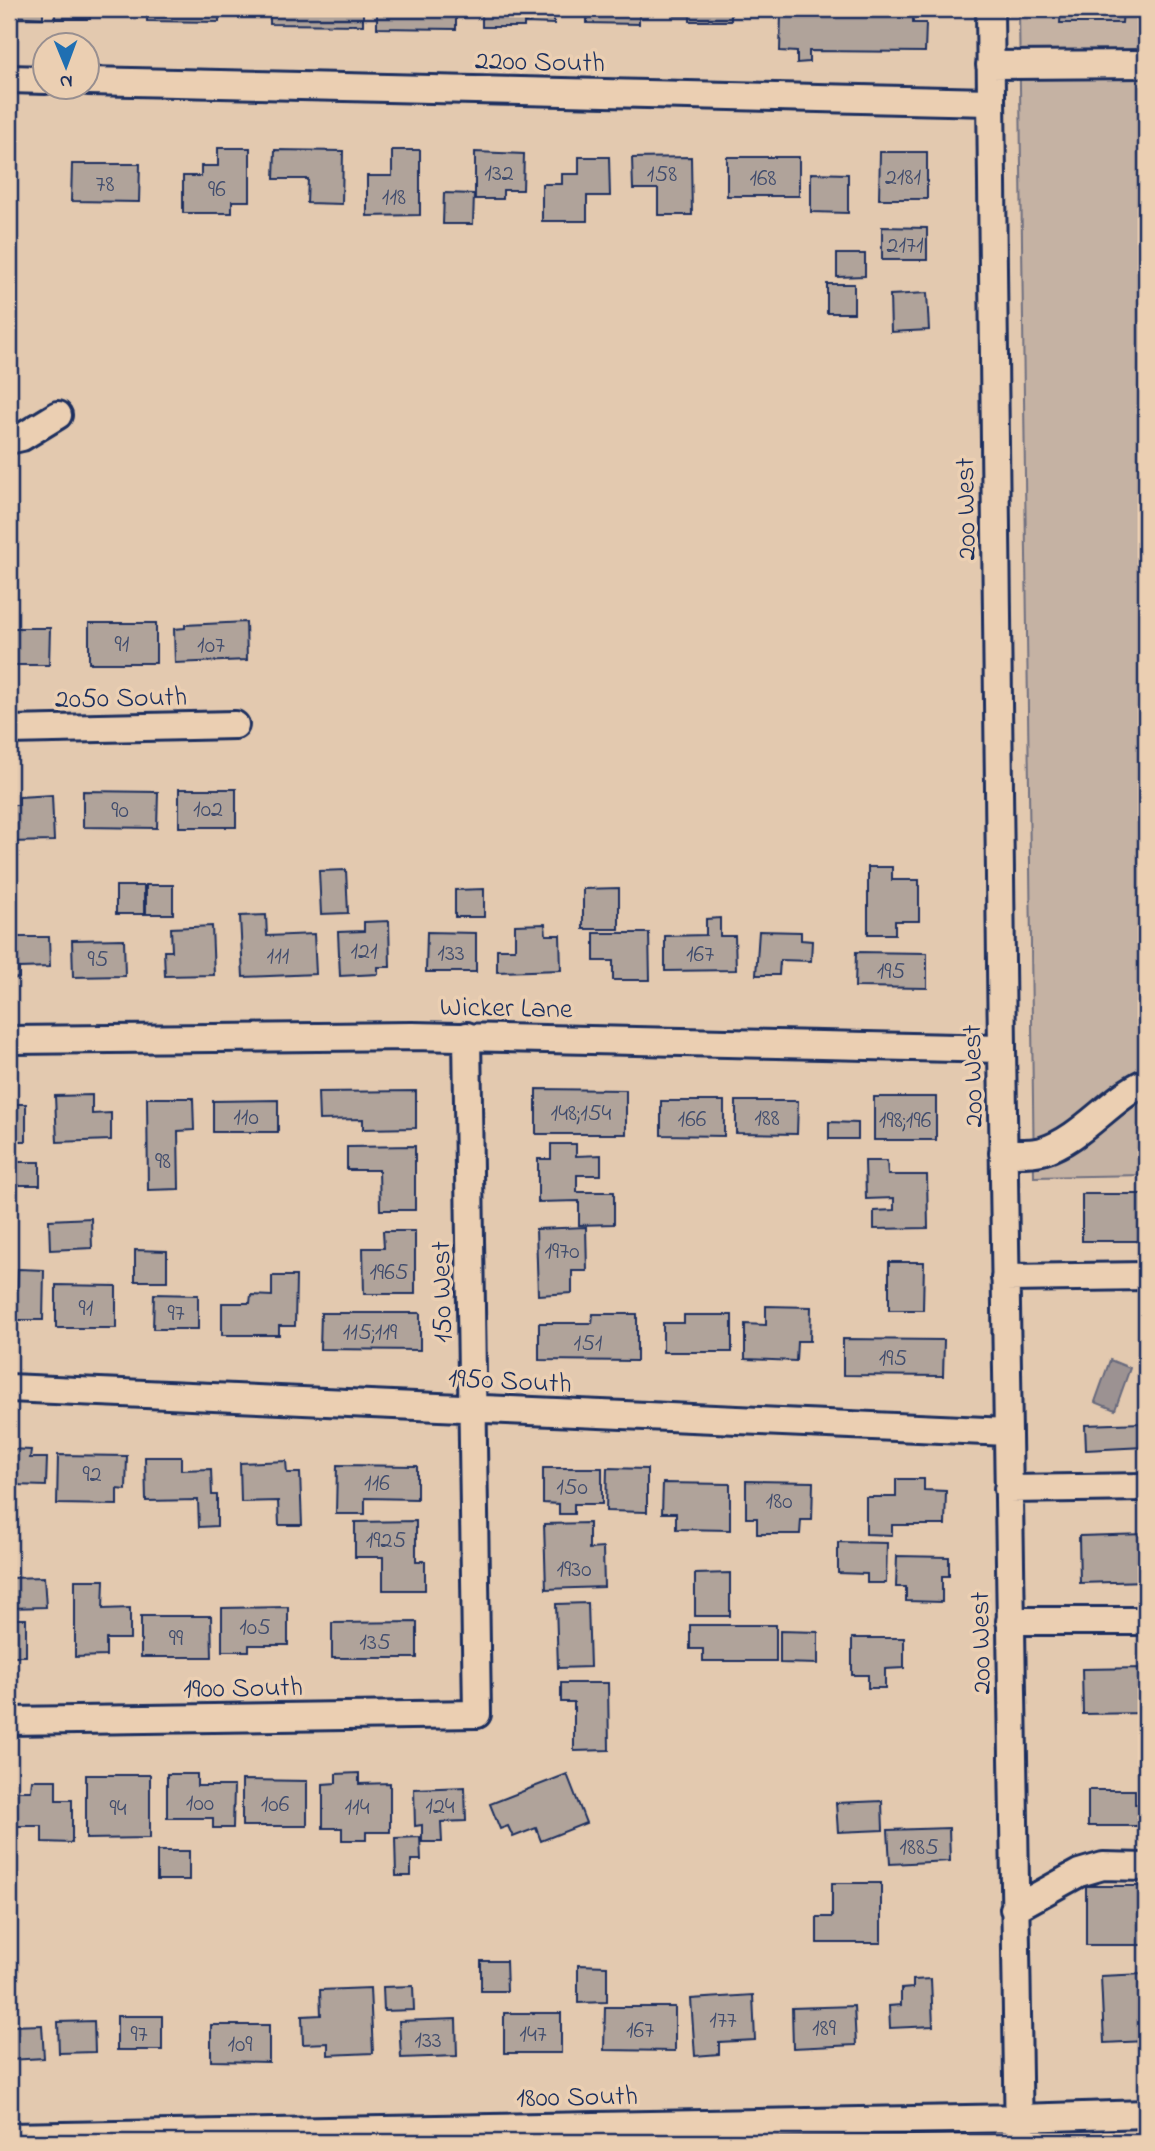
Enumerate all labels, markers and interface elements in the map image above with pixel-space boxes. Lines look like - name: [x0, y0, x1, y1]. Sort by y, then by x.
- north arrow: [32, 32, 102, 102]
- street label: 2200 South: [474, 42, 605, 85]
- text: N: [59, 67, 73, 94]
- house number: 132: [484, 157, 514, 192]
- house number: 158: [647, 158, 677, 193]
- house number: 2181: [885, 161, 921, 196]
- house number: 168: [749, 162, 777, 197]
- house number: 78: [96, 168, 114, 203]
- house number: 96: [208, 173, 226, 208]
- house number: 118: [382, 181, 406, 216]
- house number: 2171: [886, 229, 924, 264]
- street label: 200 West: [946, 457, 989, 561]
- house number: 91: [115, 628, 130, 663]
- house number: 107: [197, 629, 225, 664]
- street label: 2050 South: [55, 678, 188, 721]
- house number: 102: [193, 793, 223, 828]
- house number: 90: [111, 794, 129, 829]
- house number: 121: [350, 935, 378, 970]
- house number: 133: [437, 937, 465, 972]
- house number: 167: [686, 938, 714, 973]
- house number: 111: [267, 940, 290, 975]
- house number: 95: [88, 943, 109, 978]
- house number: 195: [877, 955, 906, 990]
- street label: Wicker Lane: [439, 988, 573, 1031]
- street label: 200 West: [953, 1024, 996, 1128]
- house number: 148;154: [551, 1097, 612, 1132]
- house number: 110: [233, 1101, 259, 1136]
- house number: 188: [754, 1102, 780, 1137]
- house number: 166: [678, 1103, 707, 1138]
- house number: 198;196: [879, 1104, 932, 1139]
- house number: 98: [155, 1145, 171, 1180]
- house number: 1970: [544, 1235, 580, 1270]
- street label: 150 West: [422, 1241, 465, 1343]
- house number: 1965: [369, 1256, 409, 1291]
- house number: 91: [79, 1292, 94, 1327]
- house number: 97: [167, 1297, 185, 1332]
- house number: 115;119: [343, 1316, 398, 1351]
- house number: 151: [574, 1327, 603, 1362]
- house number: 195: [879, 1342, 908, 1377]
- street label: 1950 South: [447, 1359, 573, 1406]
- house number: 92: [82, 1458, 102, 1493]
- house number: 116: [364, 1467, 390, 1502]
- house number: 150: [556, 1471, 588, 1506]
- house number: 180: [766, 1485, 793, 1520]
- house number: 1925: [366, 1524, 407, 1559]
- house number: 1930: [556, 1553, 592, 1588]
- street label: 200 West: [961, 1591, 1004, 1695]
- house number: 105: [239, 1611, 271, 1646]
- house number: 99: [169, 1622, 184, 1657]
- house number: 135: [359, 1626, 391, 1661]
- street label: 1900 South: [183, 1668, 303, 1711]
- house number: 100: [186, 1787, 214, 1822]
- house number: 106: [261, 1788, 290, 1823]
- house number: 124: [425, 1790, 455, 1825]
- house number: 114: [344, 1791, 370, 1826]
- house number: 94: [109, 1792, 127, 1827]
- house number: 1885: [899, 1831, 939, 1866]
- house number: 177: [709, 2004, 737, 2039]
- house number: 189: [812, 2012, 837, 2047]
- house number: 167: [626, 2014, 654, 2049]
- house number: 97: [130, 2018, 148, 2053]
- house number: 147: [519, 2018, 547, 2053]
- house number: 133: [414, 2024, 442, 2059]
- house number: 109: [227, 2028, 253, 2063]
- street label: 1800 South: [516, 2077, 638, 2120]

